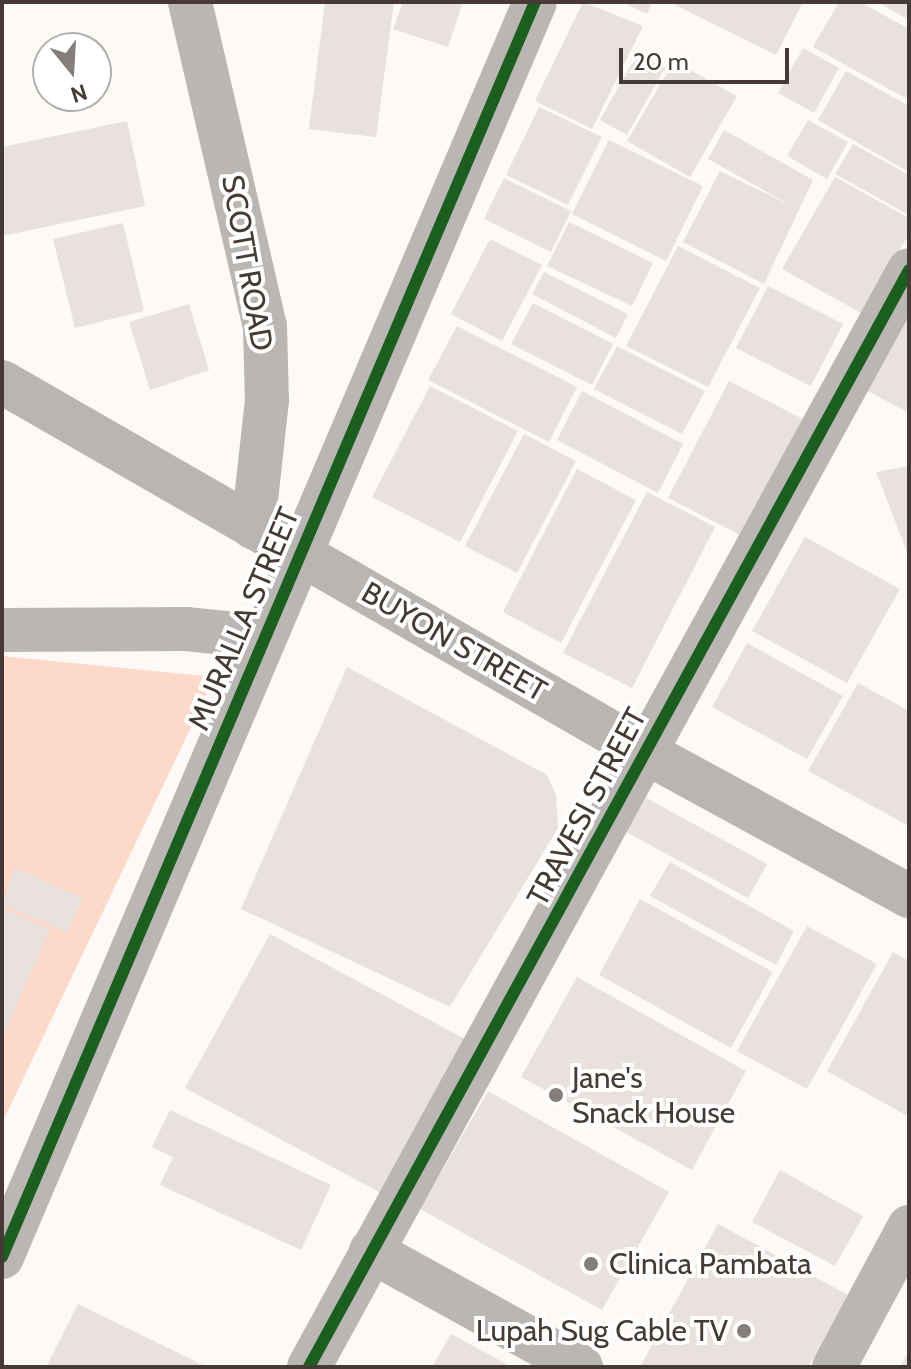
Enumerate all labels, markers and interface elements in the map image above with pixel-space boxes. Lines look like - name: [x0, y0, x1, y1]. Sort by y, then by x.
- north arrow: [32, 32, 112, 112]
- scale bar: [623, 32, 793, 82]
- text: 20 m: [633, 47, 689, 76]
- text: N: [67, 78, 91, 109]
- street label: SCOTT ROAD: [214, 172, 280, 354]
- street label: MURALLA STREET: [181, 502, 307, 736]
- street label: BUYON STREET: [355, 574, 553, 710]
- street label: TRAVESI STREET: [520, 702, 654, 912]
- place label: Jane's Snack House: [572, 1060, 735, 1130]
- marker: Jane's Snack House: [547, 1086, 565, 1104]
- place label: Clinica Pambata: [609, 1246, 812, 1282]
- marker: Clinica Pambata: [580, 1253, 602, 1275]
- place label: Lupah Sug Cable TV: [476, 1313, 728, 1349]
- marker: Lupah Sug Cable TV: [735, 1322, 753, 1340]

